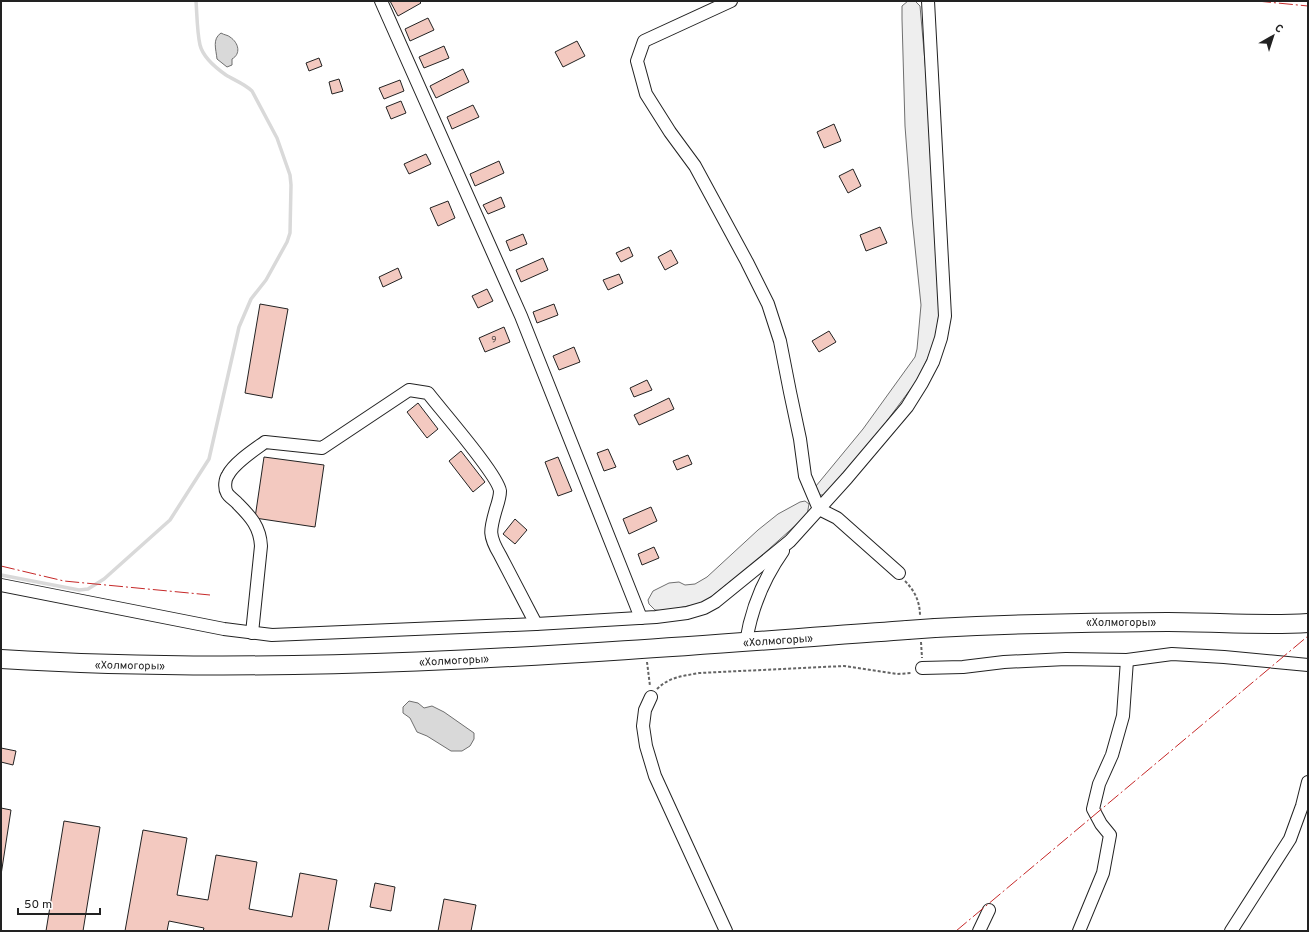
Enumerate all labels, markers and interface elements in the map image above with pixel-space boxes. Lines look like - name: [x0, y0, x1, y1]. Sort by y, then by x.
- north arrow: [1253, 16, 1293, 56]
- text: С: [1272, 21, 1286, 37]
- house number: 9: [491, 335, 497, 346]
- street label: «Холмогоры»: [1086, 616, 1156, 630]
- street label: «Холмогоры»: [743, 632, 814, 650]
- street label: «Холмогоры»: [419, 652, 490, 670]
- street label: «Холмогоры»: [95, 658, 166, 674]
- scale bar: [18, 890, 100, 916]
- text: 50 m: [24, 897, 52, 913]

